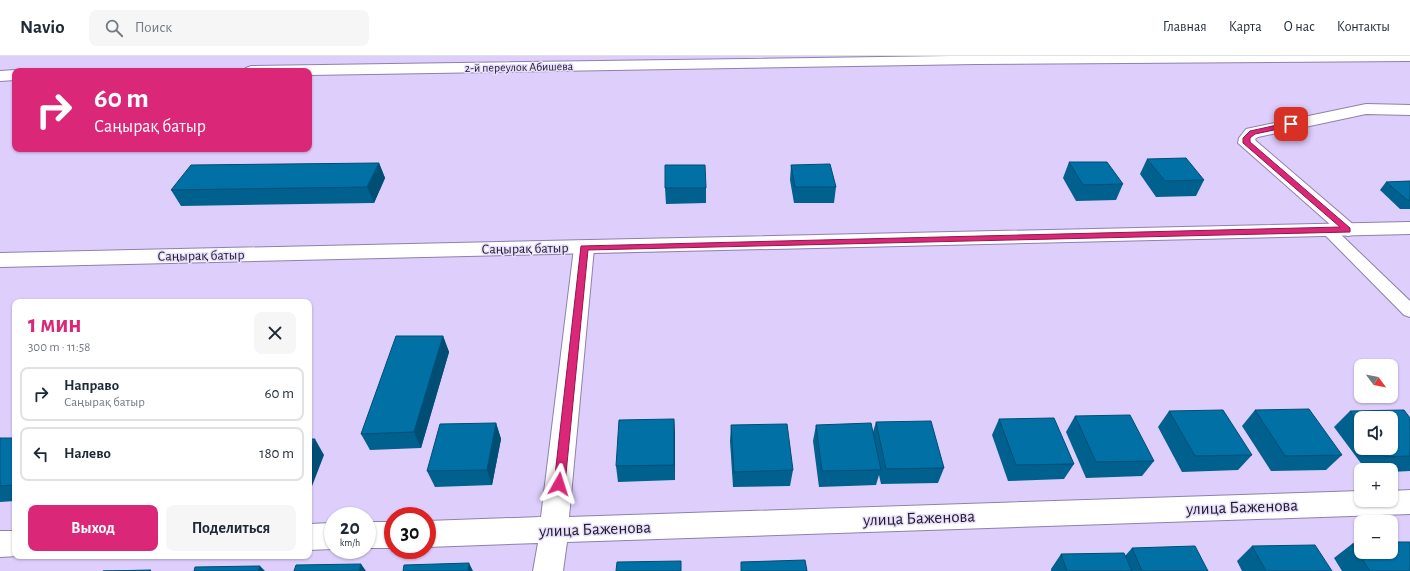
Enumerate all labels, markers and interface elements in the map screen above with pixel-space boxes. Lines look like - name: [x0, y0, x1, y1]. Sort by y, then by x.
- search box: [89, 10, 369, 46]
- icon: search: [103, 17, 125, 39]
- text: Navio: [20, 18, 65, 37]
- text: Поиск: [135, 20, 172, 35]
- text: Главная: [1163, 20, 1207, 34]
- text: Карта: [1229, 20, 1262, 34]
- text: О нас: [1284, 20, 1315, 34]
- text: Контакты: [1337, 20, 1390, 34]
- street label: 2-й переулок Абишева: [465, 60, 574, 75]
- icon: right: [28, 84, 80, 136]
- text: 60 m: [94, 85, 149, 113]
- pin: [1274, 107, 1308, 141]
- icon: arrive: [1280, 113, 1302, 135]
- text: Саңырақ батыр: [94, 118, 206, 136]
- street label: Саңырақ батыр: [481, 241, 569, 257]
- street label: Саңырақ батыр: [157, 248, 245, 264]
- button: close: [254, 312, 296, 354]
- text: 1 мин: [28, 313, 82, 337]
- text: 300 m · 11:58: [28, 341, 90, 354]
- north arrow: [1354, 359, 1398, 403]
- map controls: [1354, 359, 1398, 559]
- text: Направо: [64, 378, 119, 393]
- icon: right: [30, 383, 52, 405]
- text: 60 m: [265, 386, 294, 401]
- text: Саңырақ батыр: [64, 396, 145, 409]
- button: sound: [1354, 411, 1398, 455]
- icon: left: [30, 443, 52, 465]
- text: Налево: [64, 446, 111, 461]
- text: 180 m: [259, 446, 294, 461]
- position arrow: [538, 463, 580, 505]
- button: +: [1354, 463, 1398, 507]
- street label: улица Баженова: [1185, 497, 1299, 518]
- button: Выход: [28, 505, 158, 551]
- button: Поделиться: [166, 505, 296, 551]
- speed limit sign: 30: [384, 507, 436, 559]
- street label: улица Баженова: [862, 508, 976, 529]
- button: −: [1354, 515, 1398, 559]
- text: 20: [340, 518, 360, 538]
- street label: улица Баженова: [538, 519, 652, 540]
- text: km/h: [340, 538, 360, 548]

